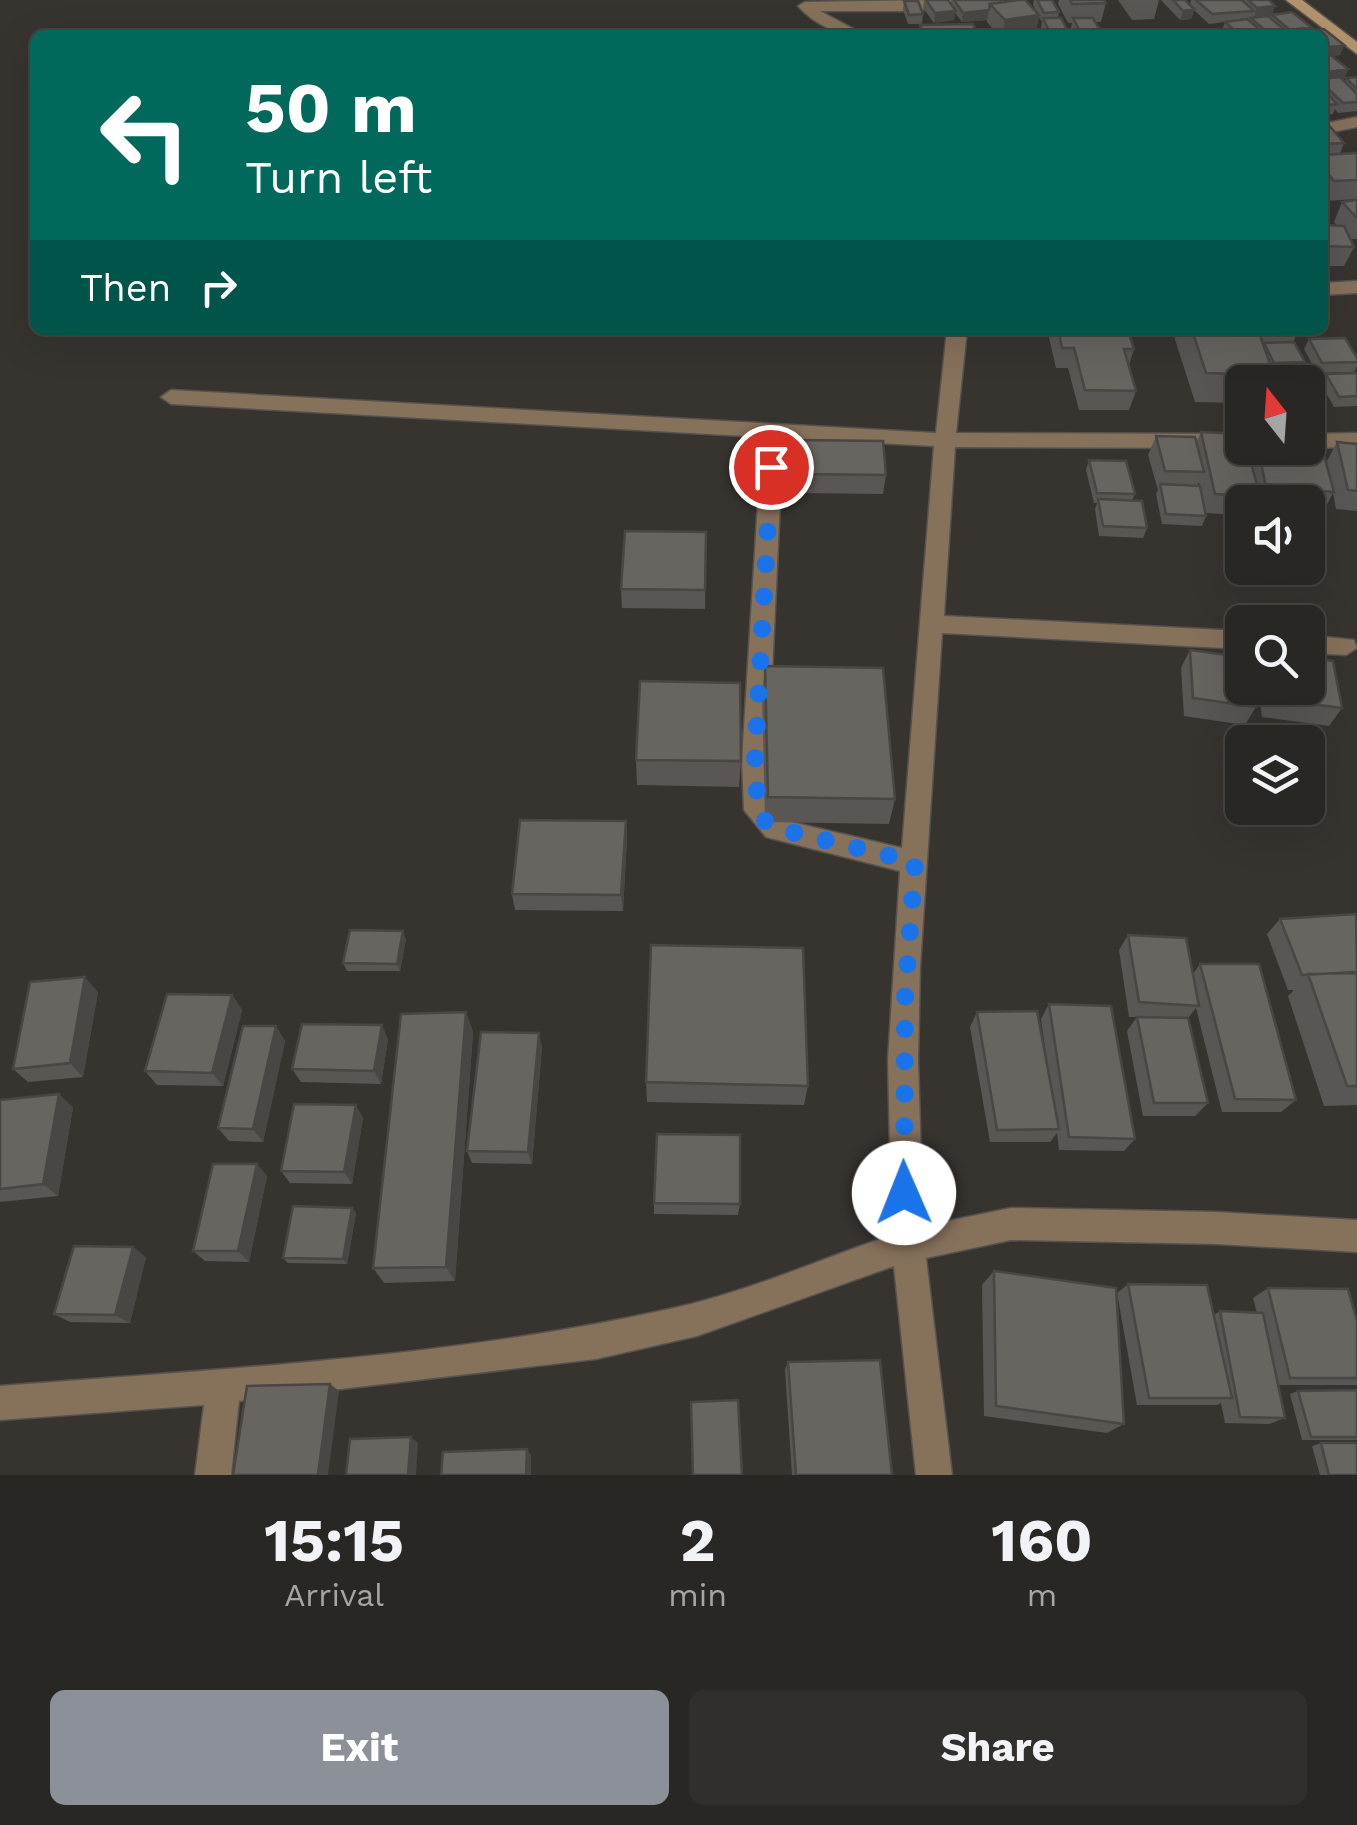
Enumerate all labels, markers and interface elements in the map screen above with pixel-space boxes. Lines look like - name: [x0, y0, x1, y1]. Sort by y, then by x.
- text: 50 m: [245, 67, 417, 149]
- icon: left: [80, 70, 210, 200]
- text: Turn left: [245, 151, 432, 204]
- icon: right: [191, 260, 246, 315]
- text: Then: [80, 266, 171, 310]
- north arrow: [1225, 365, 1325, 465]
- map controls: [1225, 365, 1325, 825]
- pin: [729, 425, 814, 510]
- icon: arrive: [744, 440, 799, 495]
- button: sound: [1225, 485, 1325, 585]
- button: search: [1225, 605, 1325, 705]
- button: layers: [1225, 725, 1325, 825]
- position arrow: [852, 1141, 956, 1245]
- text: 15:15: [264, 1505, 404, 1576]
- text: 2: [680, 1505, 716, 1576]
- text: 160: [991, 1505, 1093, 1576]
- text: Arrival: [284, 1576, 384, 1614]
- text: min: [668, 1576, 727, 1614]
- text: m: [1027, 1576, 1057, 1614]
- button: Exit: [50, 1690, 669, 1805]
- button: Share: [689, 1690, 1307, 1805]

